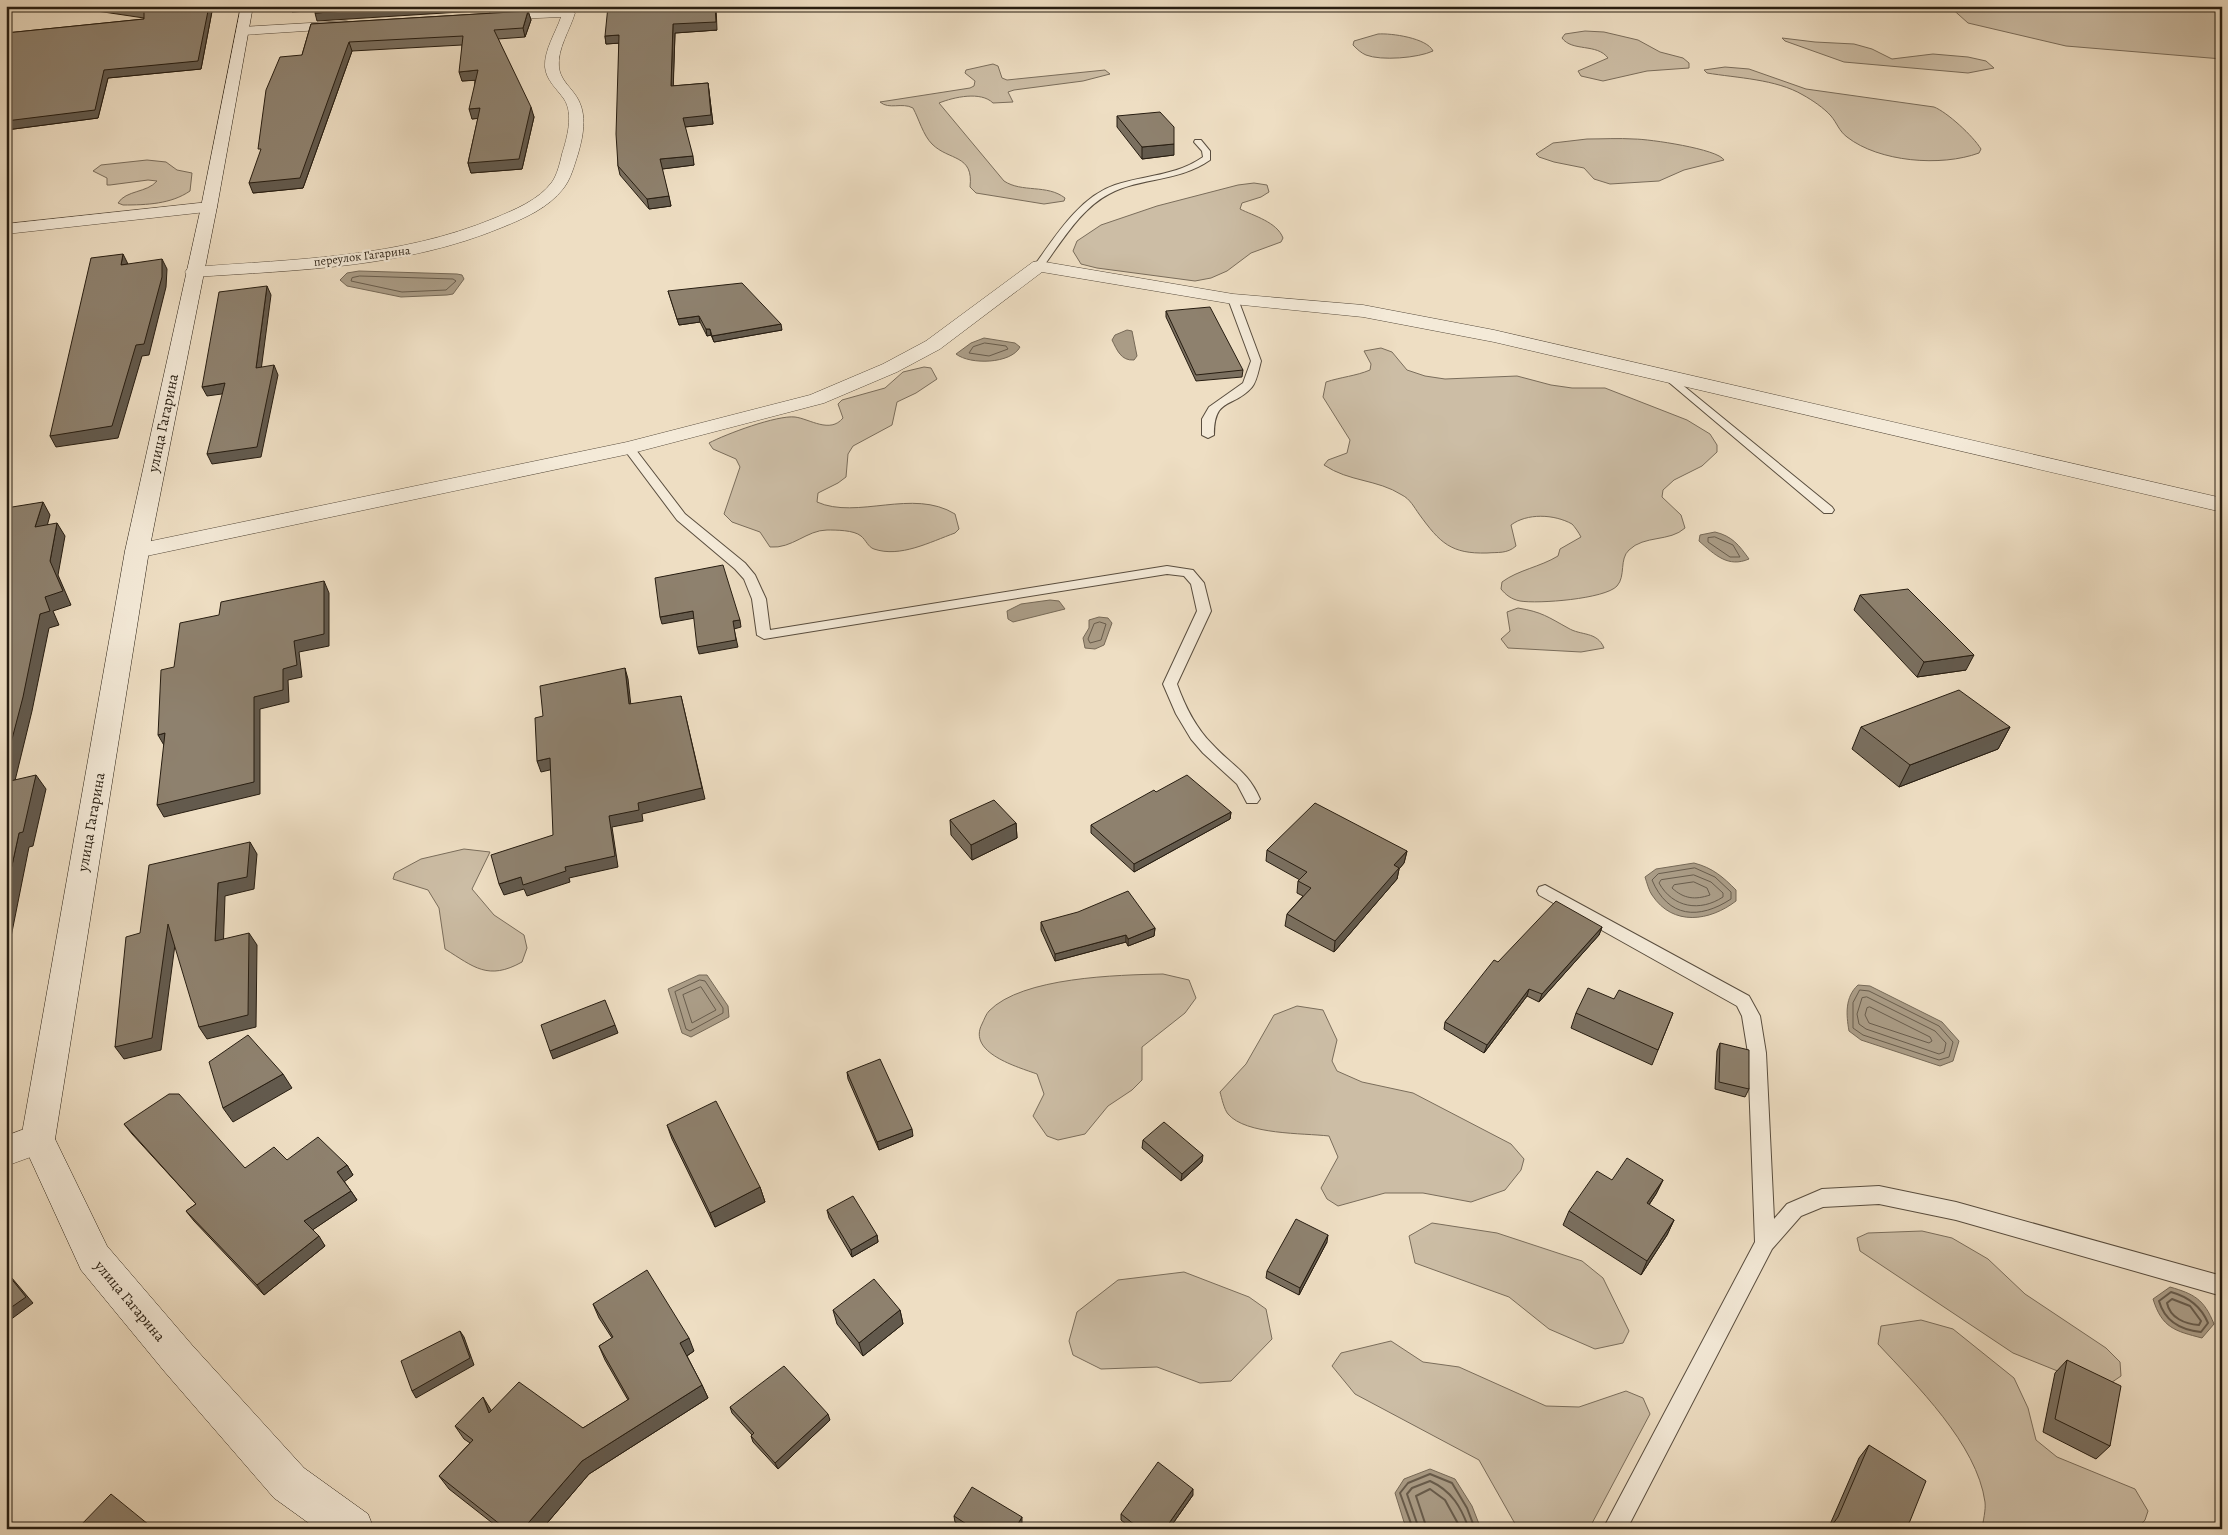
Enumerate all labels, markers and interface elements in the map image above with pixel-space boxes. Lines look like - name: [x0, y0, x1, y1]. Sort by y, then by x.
- street label: переулок Гагарина: [313, 242, 412, 270]
- street label: улица Гагарина: [143, 372, 183, 475]
- street label: улица Гагарина: [72, 771, 110, 874]
- street label: улица Гагарина: [90, 1255, 170, 1346]

